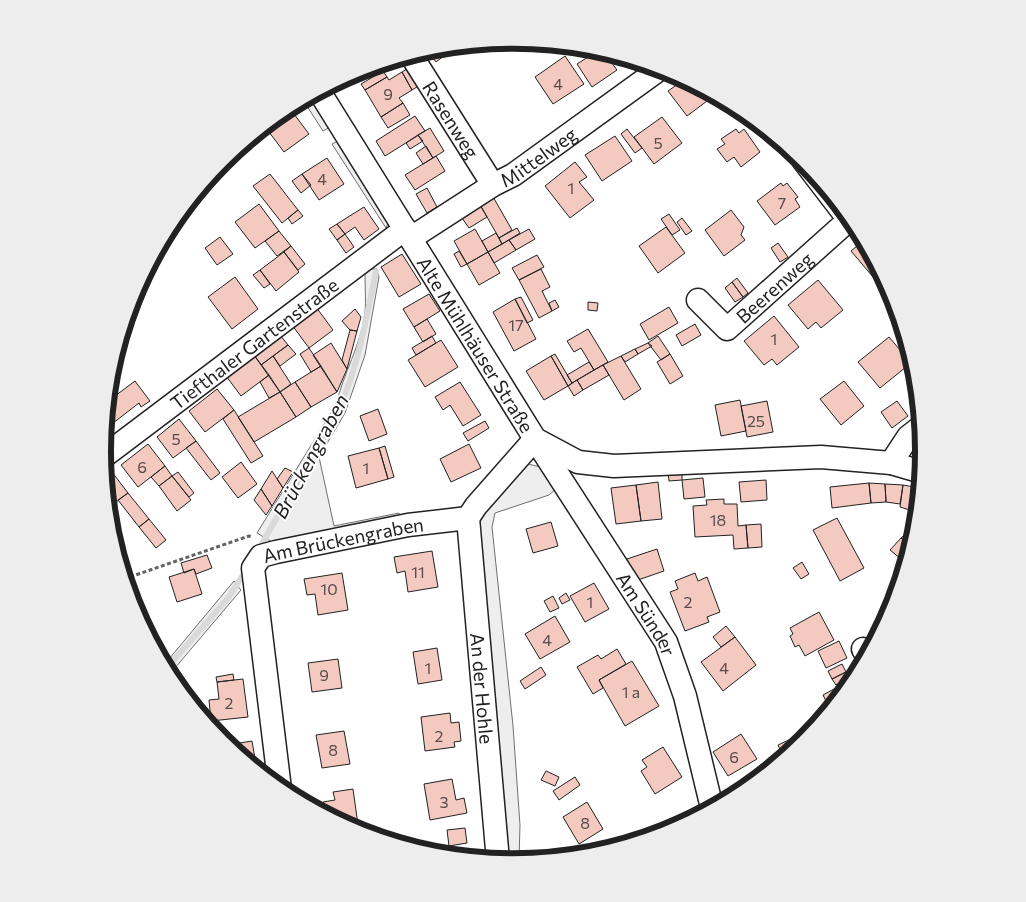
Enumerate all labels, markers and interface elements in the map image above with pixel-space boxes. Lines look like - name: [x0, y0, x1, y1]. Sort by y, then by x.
- house number: 4: [553, 74, 563, 93]
- street label: Rasenweg: [419, 76, 485, 162]
- house number: 9: [383, 84, 393, 103]
- street label: Mittelweg: [496, 122, 581, 191]
- house number: 5: [653, 133, 663, 152]
- house number: 4: [317, 169, 327, 188]
- house number: 1: [568, 178, 574, 197]
- house number: 7: [778, 193, 786, 212]
- street label: Beerenweg: [731, 247, 817, 327]
- street label: Alte Mühlhäuser Straße: [413, 252, 539, 436]
- street label: Tiefthaler Gartenstraße: [165, 272, 342, 414]
- house number: 17: [508, 315, 524, 334]
- house number: 1: [771, 329, 777, 348]
- water label: Brückengraben: [267, 390, 353, 522]
- house number: 25: [747, 411, 765, 430]
- house number: 5: [171, 429, 181, 448]
- house number: 6: [137, 457, 147, 476]
- house number: 1: [363, 458, 369, 477]
- house number: 18: [710, 510, 726, 529]
- street label: Am Brückengraben: [260, 512, 425, 567]
- house number: 11: [411, 562, 425, 581]
- street label: Am Sünder: [612, 567, 681, 659]
- house number: 10: [320, 579, 338, 598]
- house number: 1: [587, 592, 593, 611]
- house number: 2: [684, 592, 693, 611]
- house number: 4: [542, 630, 552, 649]
- street label: An der Hohle: [467, 632, 499, 745]
- house number: 1: [425, 658, 431, 677]
- house number: 4: [719, 658, 729, 677]
- house number: 9: [319, 665, 329, 684]
- house number: 1 a: [622, 682, 640, 701]
- house number: 2: [225, 693, 234, 712]
- house number: 2: [435, 726, 444, 745]
- house number: 8: [328, 740, 338, 759]
- house number: 6: [729, 747, 739, 766]
- house number: 3: [439, 792, 449, 811]
- house number: 8: [580, 813, 590, 832]

